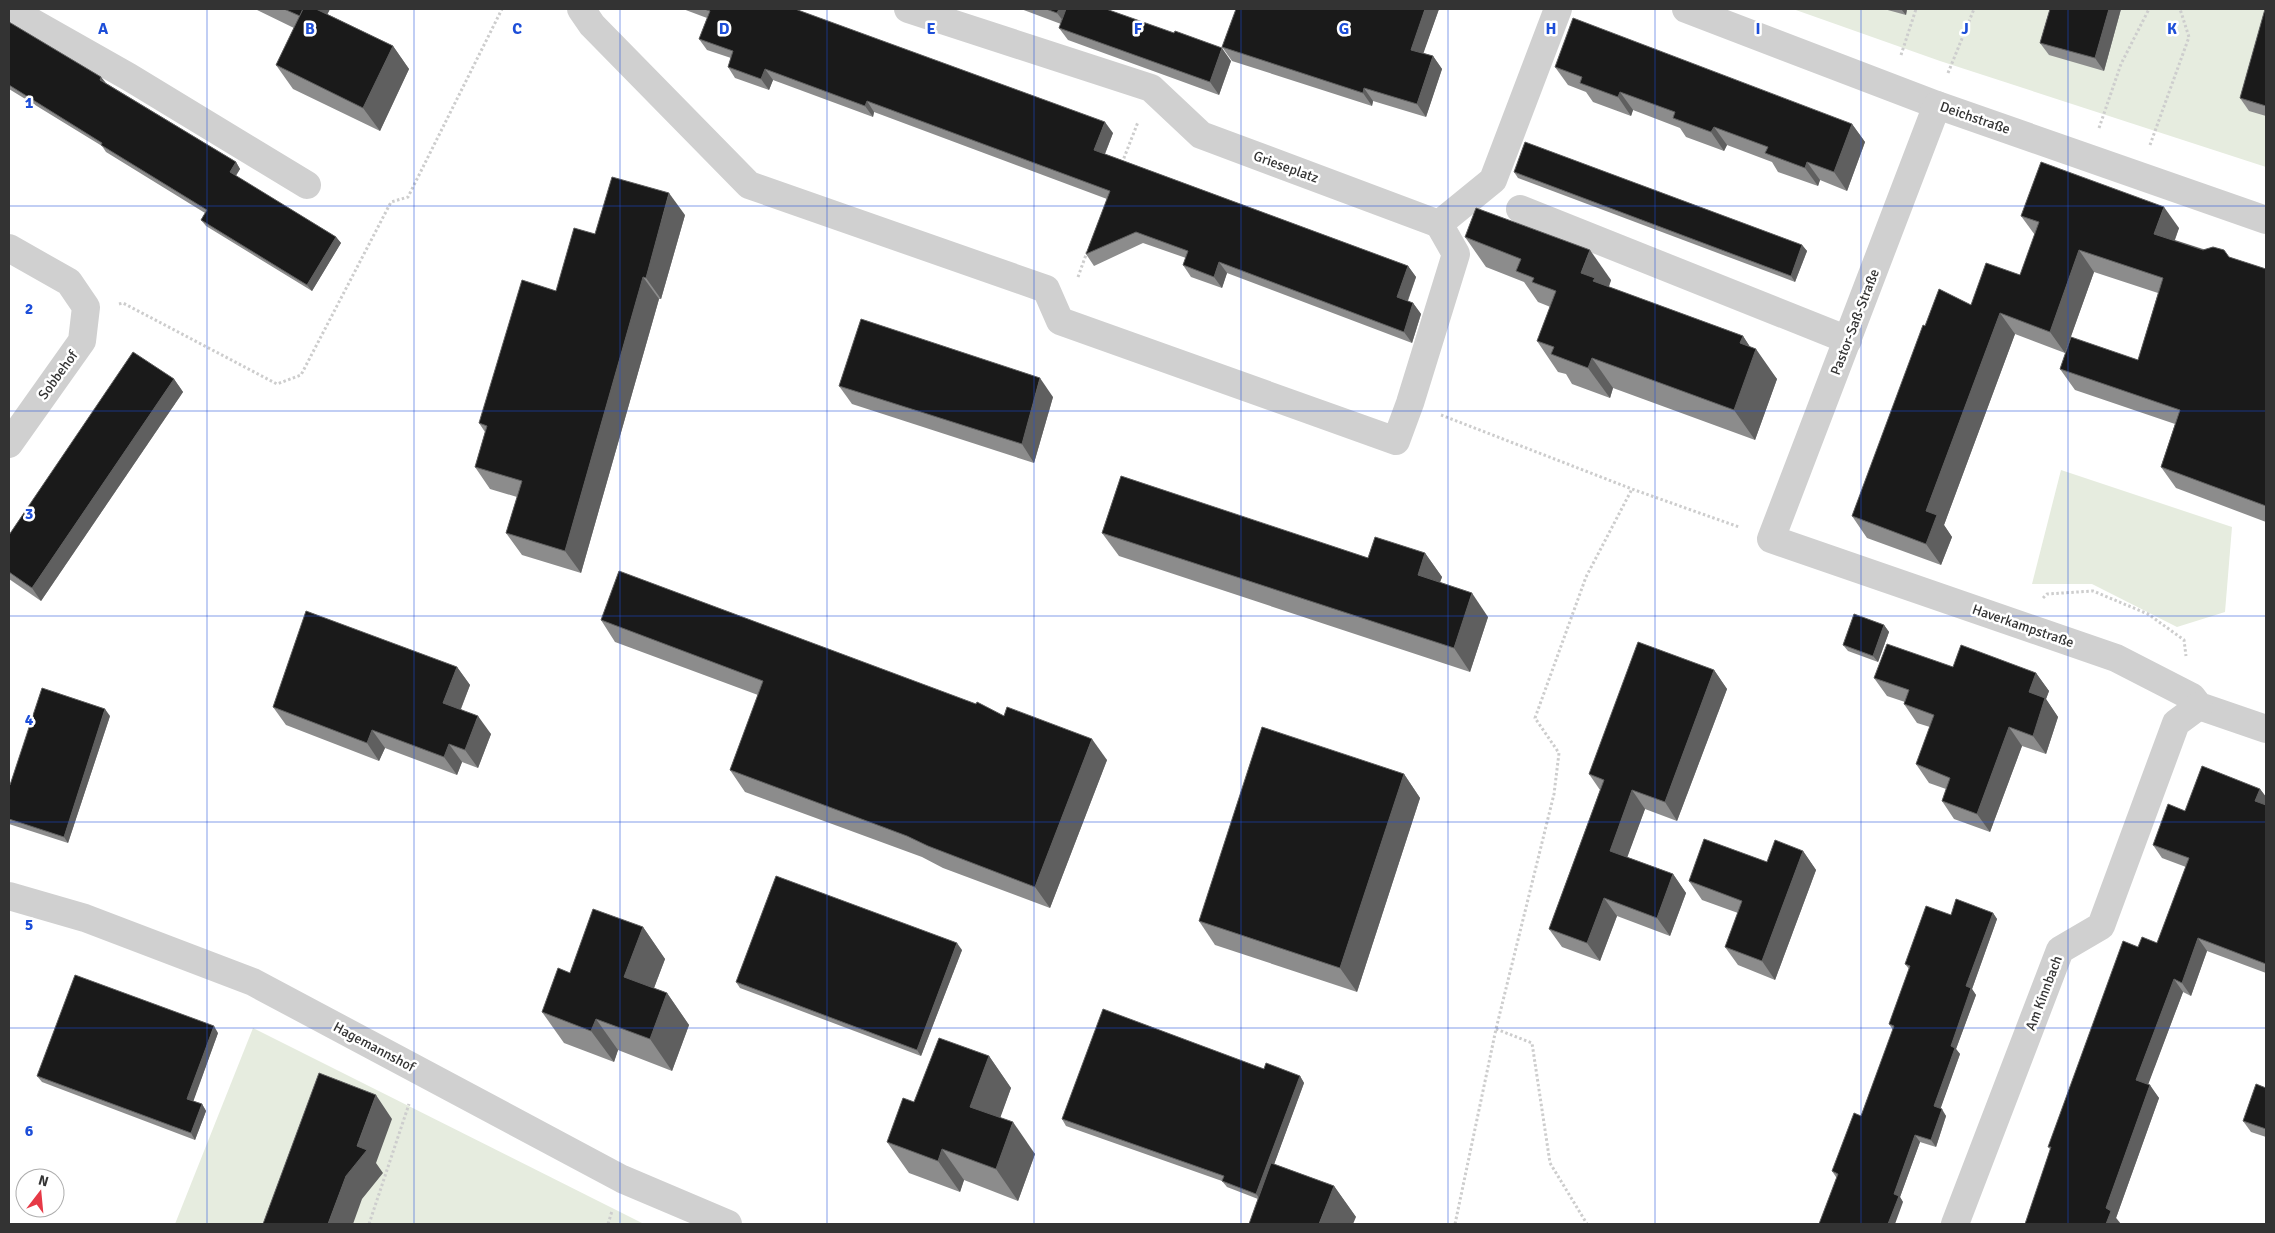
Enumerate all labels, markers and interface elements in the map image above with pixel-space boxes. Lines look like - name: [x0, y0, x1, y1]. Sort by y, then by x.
- text: A: [98, 19, 109, 39]
- text: B: [305, 19, 315, 39]
- text: C: [512, 19, 522, 39]
- text: D: [719, 19, 730, 39]
- text: E: [926, 19, 936, 39]
- text: F: [1134, 19, 1143, 39]
- text: G: [1339, 19, 1349, 39]
- text: H: [1546, 19, 1556, 39]
- text: I: [1755, 19, 1761, 39]
- text: J: [1961, 19, 1969, 39]
- text: K: [2167, 19, 2177, 39]
- text: 1: [25, 93, 34, 113]
- street label: Deichstraße: [1938, 98, 2012, 138]
- street label: Grieseplatz: [1251, 147, 1321, 187]
- street label: Pastor-Saß-Straße: [1827, 267, 1883, 377]
- text: 2: [25, 299, 33, 319]
- street label: Sobbehof: [35, 346, 82, 403]
- text: 3: [25, 504, 33, 524]
- street label: Haverkampstraße: [1970, 601, 2076, 651]
- text: 4: [25, 710, 34, 730]
- text: 5: [25, 915, 33, 935]
- street label: Am Kinnbach: [2022, 953, 2066, 1033]
- street label: Hagemannshof: [330, 1018, 419, 1076]
- text: 6: [25, 1121, 34, 1141]
- north arrow: [15, 1168, 65, 1218]
- text: N: [36, 1171, 50, 1190]

